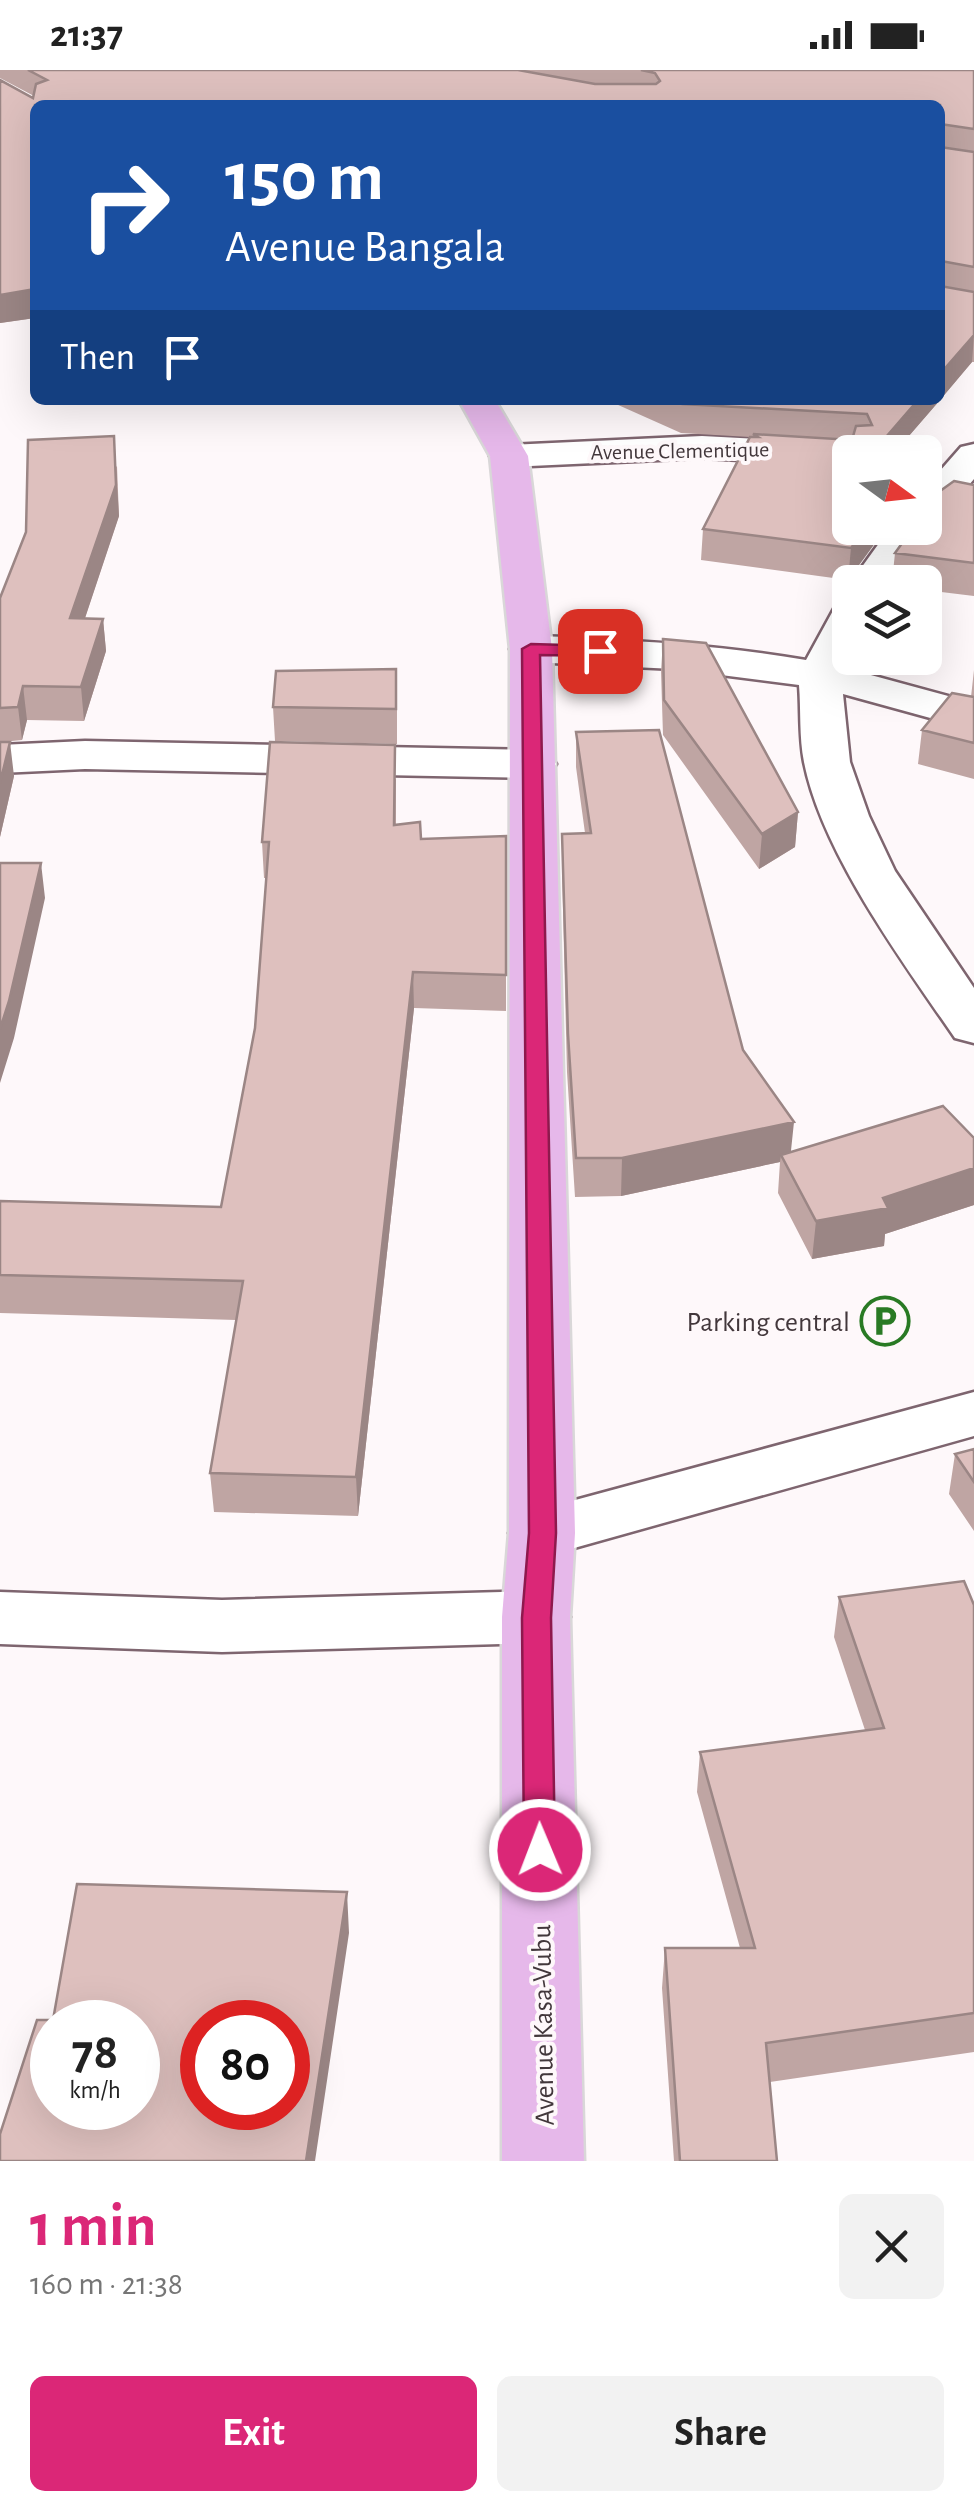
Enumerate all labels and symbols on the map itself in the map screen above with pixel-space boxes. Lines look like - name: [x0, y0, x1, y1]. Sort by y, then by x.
- north arrow: [832, 435, 942, 545]
- street label: Avenue Clementique: [590, 438, 770, 464]
- pin: [558, 609, 643, 694]
- parking icon: Parking central: [859, 1295, 911, 1347]
- place label: Parking central: [687, 1309, 850, 1337]
- position arrow: [488, 1798, 592, 1902]
- street label: Avenue Kasa-Vubu: [528, 1924, 560, 2126]
- speed limit sign: 80: [180, 2000, 310, 2130]

